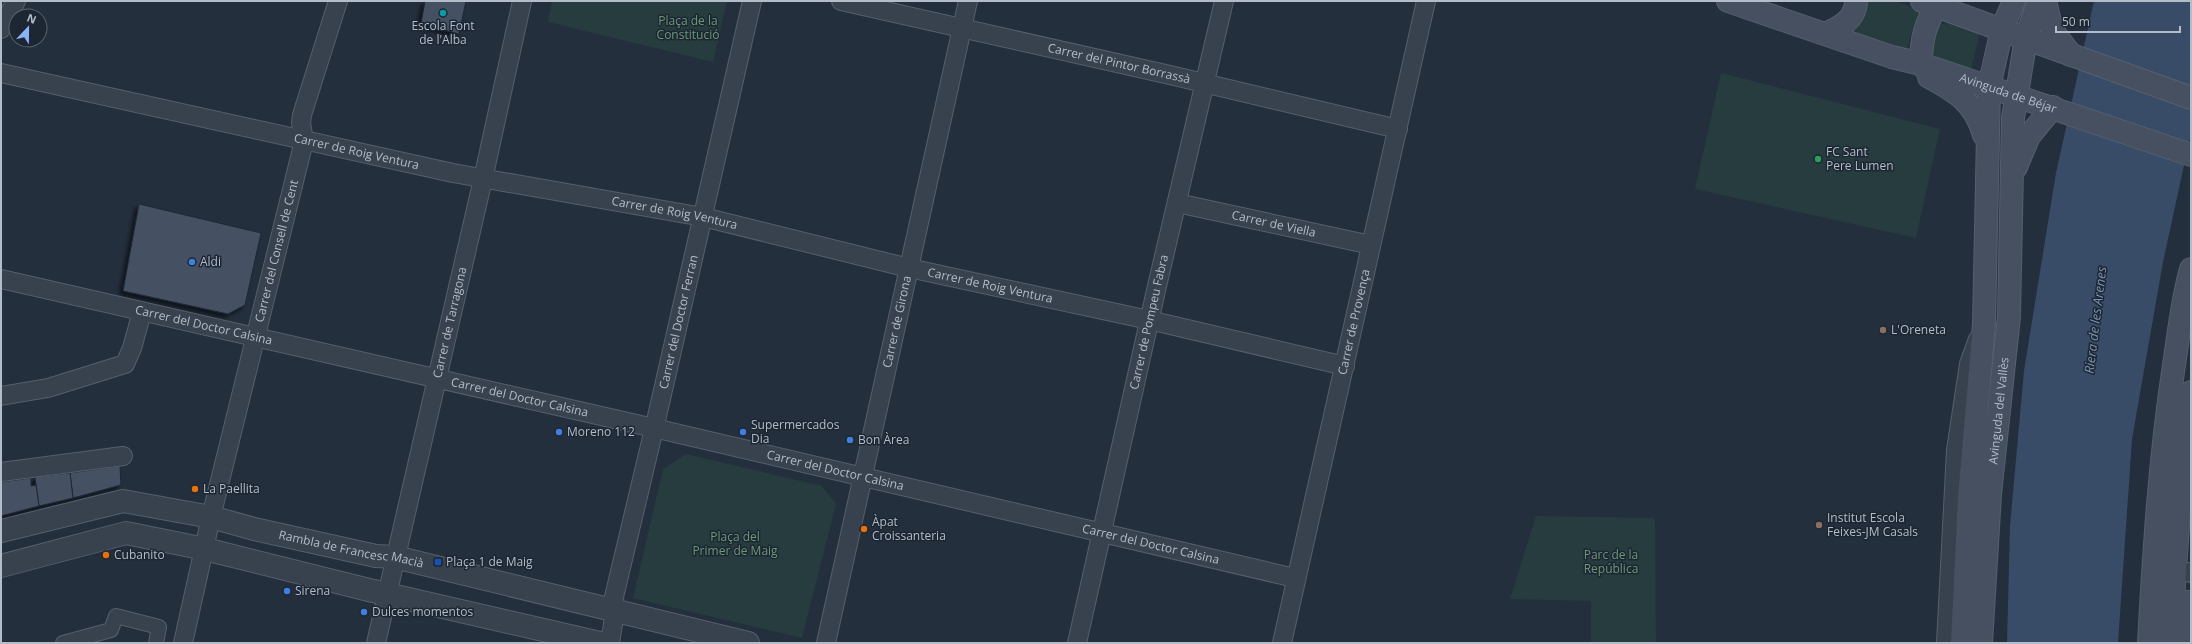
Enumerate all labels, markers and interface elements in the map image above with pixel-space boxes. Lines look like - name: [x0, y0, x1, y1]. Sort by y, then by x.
- north arrow: [8, 8, 48, 48]
- marker: Escola Font de l'Alba: [438, 8, 448, 18]
- scale bar: [2056, 8, 2180, 34]
- text: N: [25, 10, 39, 27]
- park label: Plaça de la Constitució: [657, 12, 719, 43]
- text: 50 m: [2062, 13, 2090, 30]
- place label: Escola Font de l'Alba: [411, 17, 475, 48]
- street label: Carrer del Pintor Borrassà: [1046, 39, 1192, 88]
- street label: Avinguda de Béjar: [1957, 69, 2059, 117]
- street label: Carrer de Roig Ventura: [292, 129, 421, 173]
- place label: FC Sant Pere Lumen: [1826, 143, 1894, 174]
- marker: FC Sant Pere Lumen: [1813, 154, 1823, 164]
- street label: Carrer del Consell de Cent: [251, 178, 302, 324]
- street label: Carrer de Roig Ventura: [610, 192, 739, 233]
- street label: Carrer de Viella: [1230, 206, 1318, 241]
- place label: Aldi: [200, 253, 221, 270]
- street label: Carrer del Doctor Ferran: [655, 253, 702, 391]
- street label: Carrer de Pompeu Fabra: [1125, 253, 1172, 391]
- marker: Aldi: [187, 257, 197, 267]
- street label: Carrer de Roig Ventura: [926, 263, 1054, 307]
- street label: Carrer de Tarragona: [428, 265, 470, 380]
- water label: Riera de les Arenes: [2080, 265, 2111, 375]
- street label: Carrer de Provença: [1333, 267, 1374, 376]
- street label: Carrer de Girona: [878, 274, 915, 369]
- street label: Carrer del Doctor Calsina: [134, 301, 274, 349]
- place label: L'Oreneta: [1891, 321, 1946, 338]
- marker: L'Oreneta: [1878, 325, 1888, 335]
- street label: Avinguda del Vallès: [1984, 356, 2013, 465]
- street label: Carrer del Doctor Calsina: [449, 373, 590, 421]
- place label: Supermercados Dia: [751, 416, 840, 447]
- place label: Moreno 112: [567, 423, 635, 440]
- marker: Moreno 112: [554, 427, 564, 437]
- marker: Supermercados Dia: [738, 427, 748, 437]
- place label: Bon Àrea: [858, 431, 909, 448]
- marker: Bon Àrea: [845, 435, 855, 445]
- street label: Carrer del Doctor Calsina: [765, 446, 906, 494]
- place label: La Paellita: [203, 480, 260, 497]
- marker: La Paellita: [190, 484, 200, 494]
- place label: Institut Escola Feixes-JM Casals: [1827, 509, 1918, 540]
- place label: Àpat Croissanteria: [872, 513, 946, 544]
- street label: Carrer del Doctor Calsina: [1081, 520, 1221, 568]
- marker: Institut Escola Feixes-JM Casals: [1814, 520, 1824, 530]
- marker: Àpat Croissanteria: [859, 524, 869, 534]
- street label: Rambla de Francesc Macià: [277, 526, 425, 572]
- park label: Plaça del Primer de Maig: [692, 528, 778, 559]
- place label: Cubanito: [114, 546, 165, 563]
- park label: Parc de la República: [1584, 546, 1638, 577]
- marker: Cubanito: [101, 550, 111, 560]
- place label: Plaça 1 de Maig: [446, 553, 533, 570]
- marker: Plaça 1 de Maig: [433, 557, 443, 567]
- place label: Sirena: [295, 582, 330, 599]
- marker: Sirena: [282, 586, 292, 596]
- place label: Dulces momentos: [372, 603, 473, 620]
- marker: Dulces momentos: [359, 607, 369, 617]

